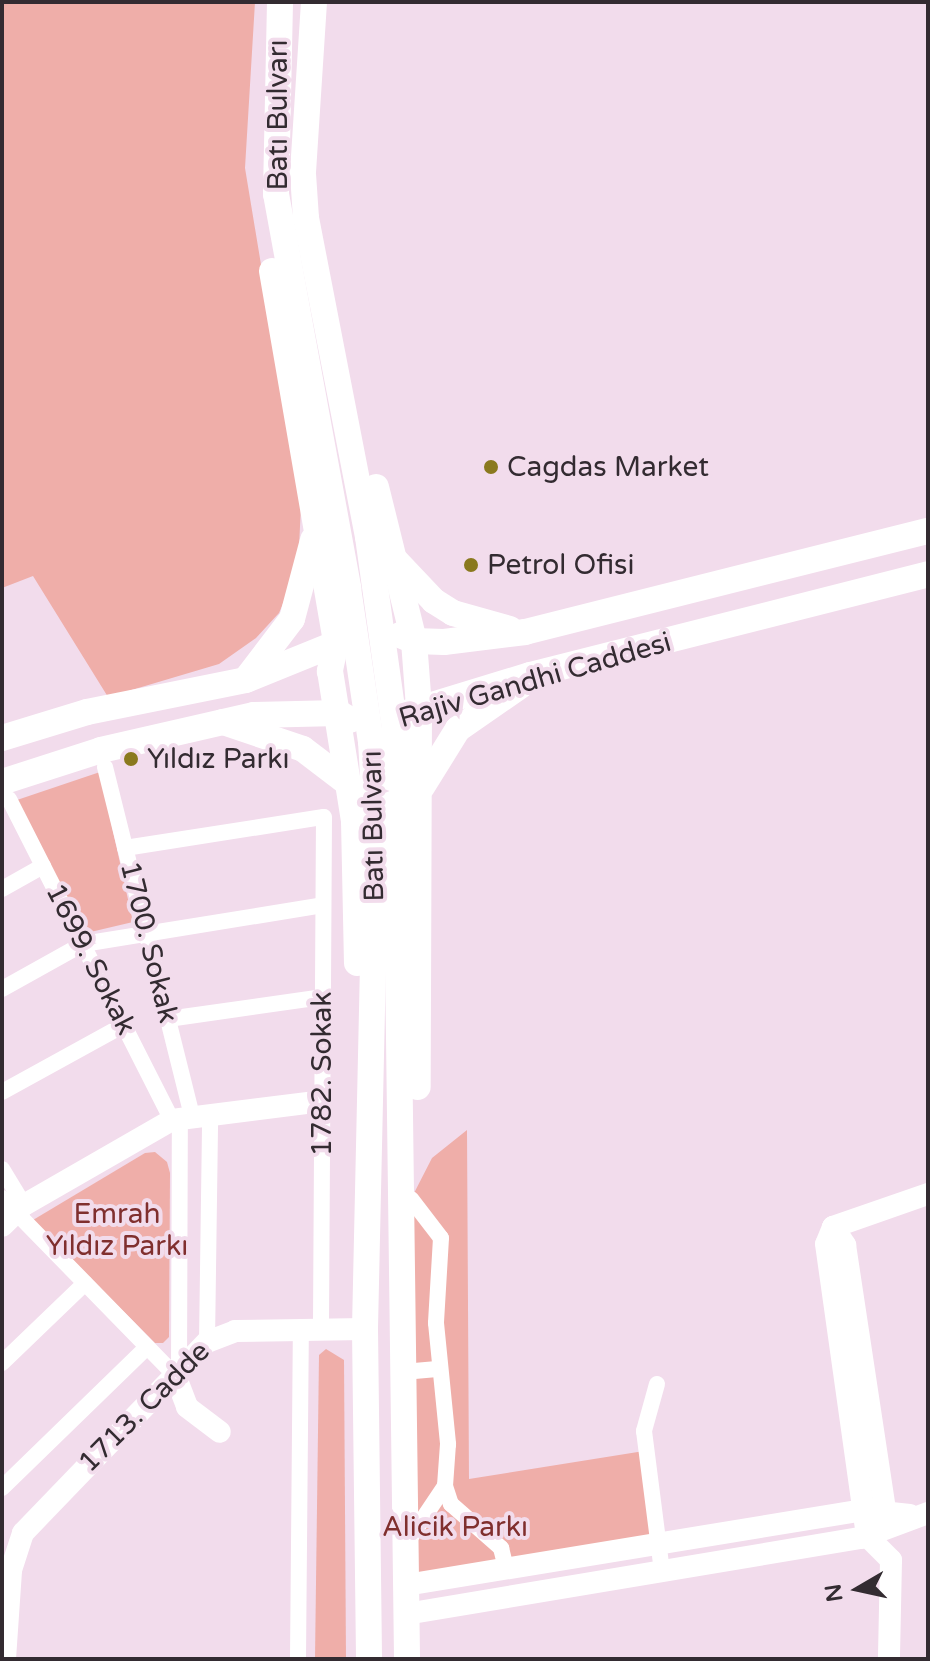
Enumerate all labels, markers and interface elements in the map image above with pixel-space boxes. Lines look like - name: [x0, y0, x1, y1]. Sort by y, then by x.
- street label: Batı Bulvarı: [261, 39, 295, 191]
- place label: Cagdas Market: [507, 450, 709, 484]
- marker: Cagdas Market: [482, 458, 500, 476]
- place label: Petrol Ofisi: [487, 548, 635, 582]
- marker: Petrol Ofisi: [462, 556, 480, 574]
- street label: Rajiv Gandhi Caddesi: [395, 625, 675, 735]
- place label: Yıldız Parkı: [147, 742, 290, 776]
- marker: Yıldız Parkı: [122, 750, 140, 768]
- street label: Batı Bulvarı: [355, 750, 391, 902]
- street label: 1700. Sokak: [113, 858, 185, 1026]
- street label: 1699. Sokak: [39, 878, 143, 1040]
- street label: 1782. Sokak: [305, 991, 339, 1157]
- park label: Emrah Yıldız Parkı: [46, 1197, 188, 1263]
- street label: 1713. Cadde: [72, 1335, 216, 1479]
- park label: Alicik Parkı: [382, 1510, 528, 1544]
- north arrow: [818, 1549, 898, 1629]
- text: N: [820, 1582, 849, 1604]

